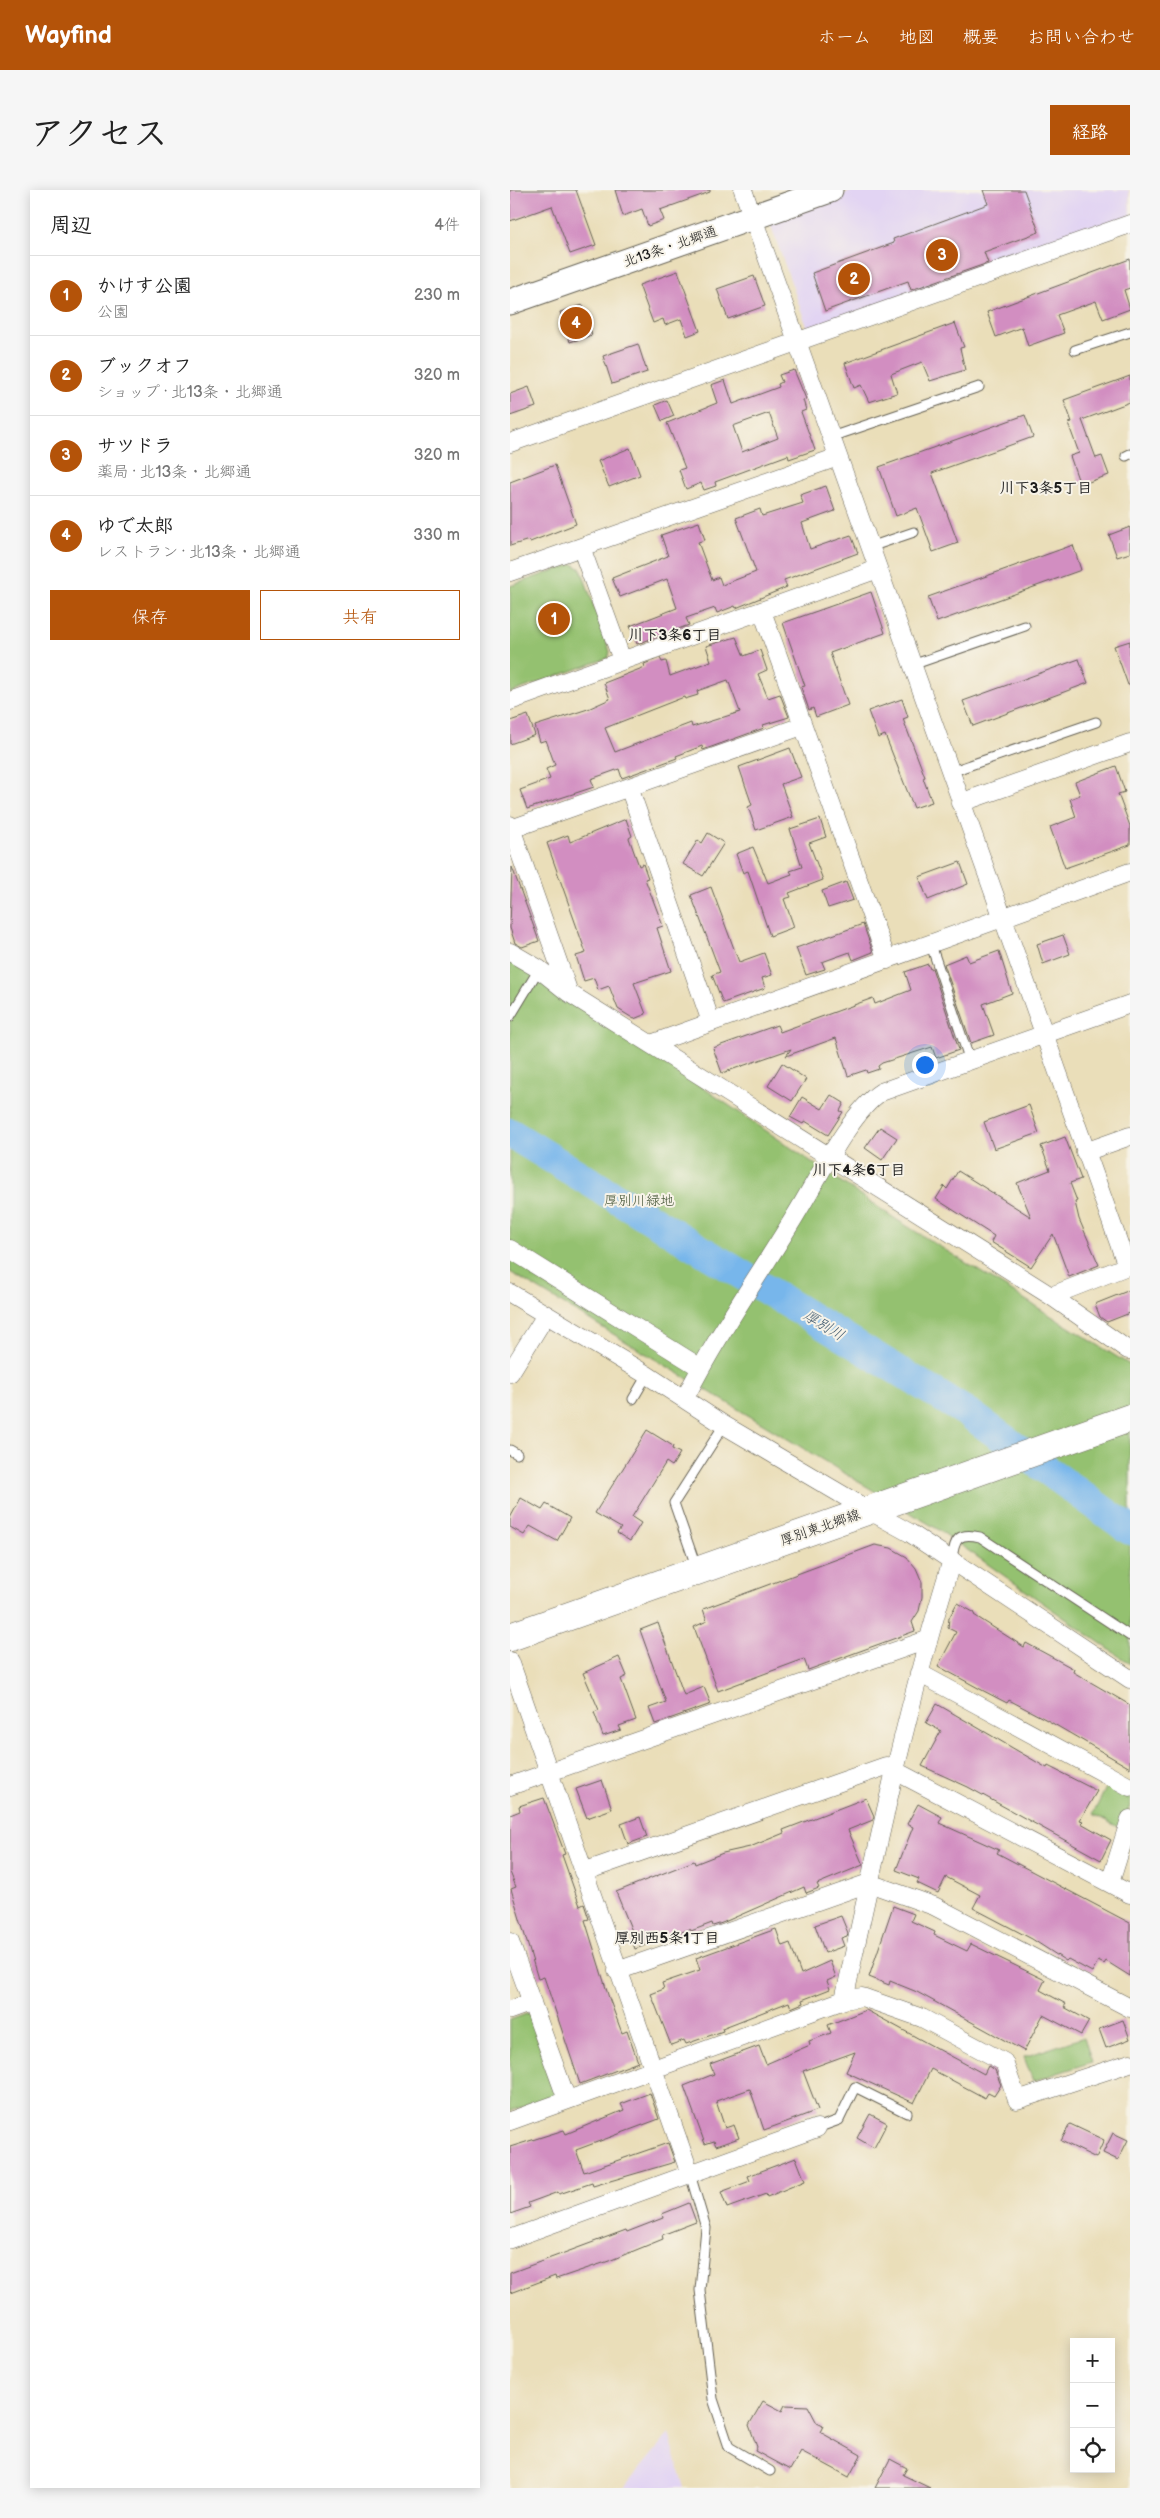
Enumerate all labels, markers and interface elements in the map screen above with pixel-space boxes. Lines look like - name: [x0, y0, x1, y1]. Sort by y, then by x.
- text: Wayfind: [25, 21, 112, 50]
- text: ホーム: [818, 27, 871, 48]
- text: 地図: [899, 27, 935, 48]
- text: 概要: [963, 27, 999, 48]
- text: お問い合わせ: [1027, 27, 1135, 48]
- button: 経路: [1050, 105, 1130, 155]
- text: アクセス: [30, 113, 168, 156]
- text: 周辺: [50, 213, 92, 238]
- text: 4件: [434, 216, 460, 235]
- street label: 北13条・北郷通: [621, 222, 719, 270]
- pin: 3: [926, 236, 958, 274]
- pin: 2: [838, 260, 870, 298]
- text: かけす公園: [97, 275, 192, 298]
- text: 1: [63, 286, 69, 305]
- text: 230 m: [414, 286, 460, 305]
- text: 公園: [97, 303, 129, 322]
- pin: 4: [560, 304, 592, 342]
- text: ブックオフ: [97, 355, 192, 378]
- text: 2: [61, 366, 71, 385]
- text: 320 m: [414, 366, 460, 385]
- text: ショップ · 北13条・北郷通: [97, 383, 283, 402]
- text: サツドラ: [97, 435, 173, 458]
- text: 3: [61, 446, 71, 465]
- text: 320 m: [414, 446, 460, 465]
- text: 薬局 · 北13条・北郷通: [97, 463, 251, 482]
- district label: 川下3条5丁目: [1000, 479, 1092, 498]
- text: ゆで太郎: [97, 515, 173, 538]
- text: 4: [61, 526, 71, 545]
- text: 330 m: [413, 526, 460, 545]
- text: レストラン · 北13条・北郷通: [97, 543, 301, 562]
- button: 保存: [50, 590, 250, 640]
- button: 共有: [260, 590, 460, 640]
- pin: 1: [538, 600, 570, 638]
- district label: 川下3条6丁目: [629, 626, 721, 645]
- your location: [912, 1052, 938, 1078]
- district label: 川下4条6丁目: [813, 1161, 905, 1180]
- park label: 厚別川緑地: [604, 1192, 674, 1209]
- water label: 厚別川: [800, 1306, 848, 1345]
- street label: 厚別東北郷線: [778, 1506, 863, 1549]
- district label: 厚別西5条1丁目: [615, 1929, 719, 1948]
- map controls: [1070, 2338, 1115, 2473]
- button: +: [1070, 2338, 1115, 2383]
- button: −: [1070, 2383, 1115, 2428]
- button: locate: [1070, 2428, 1115, 2473]

